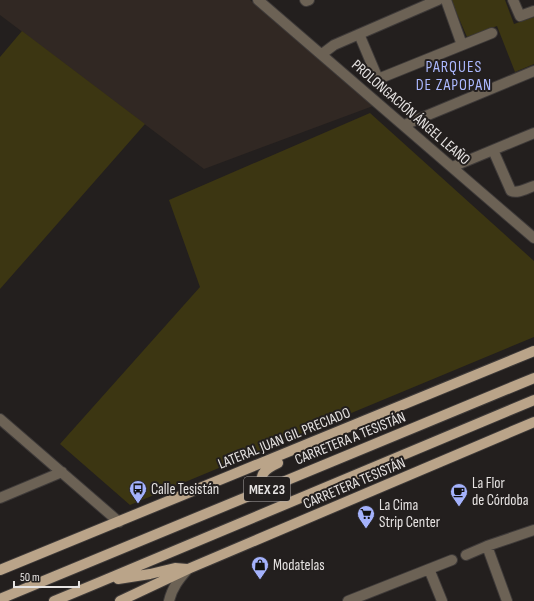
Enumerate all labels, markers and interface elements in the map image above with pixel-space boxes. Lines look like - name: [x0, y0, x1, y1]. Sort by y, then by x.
- street label: PROLONGACIÓN ÁNGEL LEAÑO: [347, 56, 474, 169]
- district label: PARQUES DE ZAPOPAN: [416, 58, 492, 95]
- street label: LATERAL JUAN GIL PRECIADO: [215, 403, 353, 474]
- street label: CARRETERA A TESISTÁN: [292, 408, 408, 469]
- street label: CARRETERA TESISTÁN: [300, 453, 408, 514]
- place label: La Flor de Córdoba: [472, 474, 529, 510]
- road number: MEX 23: [244, 477, 290, 501]
- bus stop icon: Calle Tesistán: [128, 479, 148, 504]
- place label: Calle Tesistán: [151, 480, 219, 499]
- cafe icon: La Flor de Córdoba: [449, 482, 469, 507]
- place label: La Cima Strip Center: [379, 496, 441, 532]
- supermarket icon: La Cima Strip Center: [356, 504, 376, 529]
- shop icon: Modatelas: [250, 555, 270, 580]
- place label: Modatelas: [273, 556, 325, 575]
- scale bar: [14, 563, 79, 589]
- text: 50 m: [20, 570, 40, 585]

